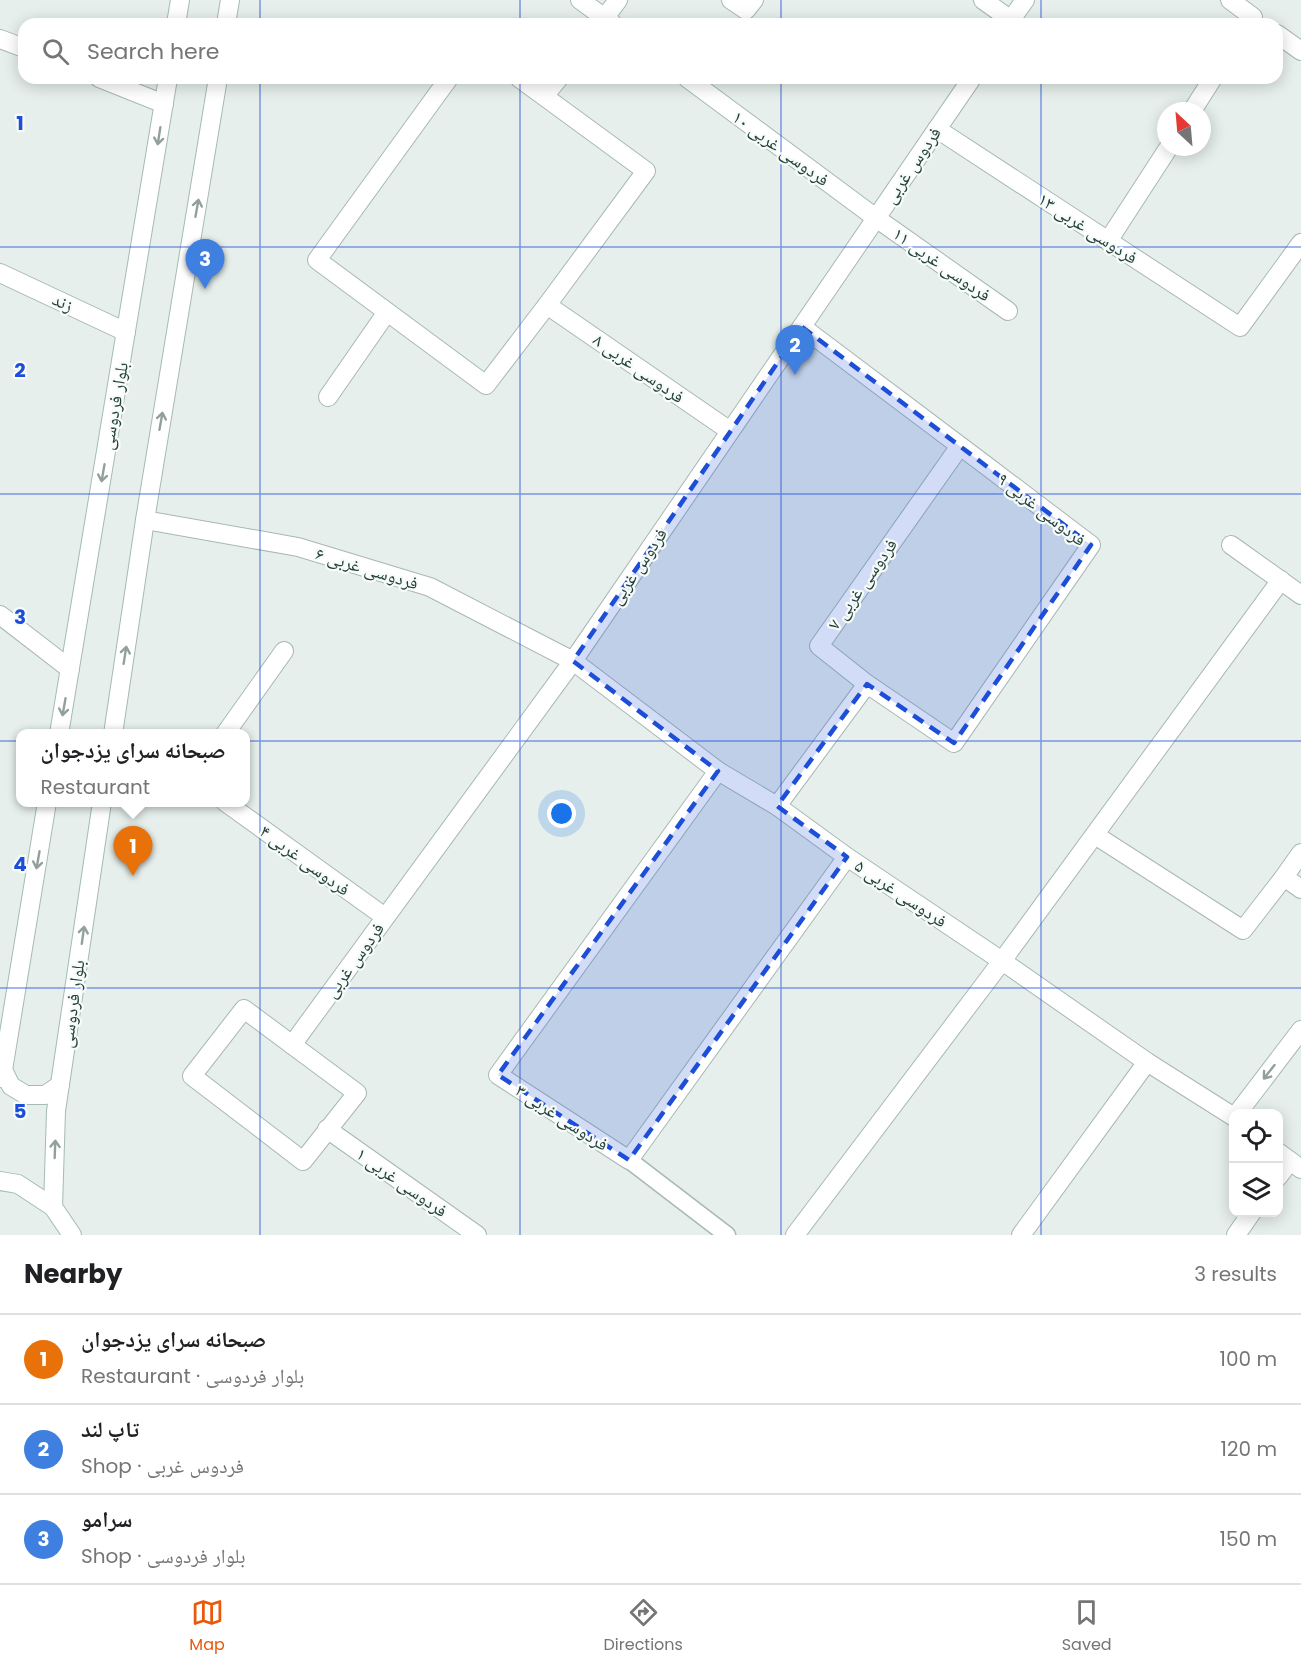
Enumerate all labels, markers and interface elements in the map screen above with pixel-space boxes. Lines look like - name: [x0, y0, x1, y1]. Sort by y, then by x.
- search box: [18, 18, 1283, 84]
- icon: search: [39, 35, 72, 68]
- text: Search here: [87, 36, 220, 67]
- north arrow: [1157, 102, 1211, 156]
- street label: فردوسی غربی ۱۰: [727, 104, 835, 192]
- text: 1: [16, 109, 24, 137]
- street label: فردوس غربی: [877, 122, 947, 208]
- one-way arrow: [153, 125, 164, 145]
- street label: فردوسی غربی ۱۳: [1033, 186, 1143, 270]
- one-way arrow: [192, 198, 203, 218]
- street label: فردوسی غربی ۱۱: [888, 221, 996, 307]
- pin: 3: [186, 240, 224, 289]
- street label: زند: [48, 286, 78, 318]
- pin: 2: [776, 326, 814, 375]
- street label: فردوسی غربی ۸: [588, 327, 690, 409]
- text: 2: [14, 356, 26, 384]
- street label: بلوار فردوسی: [94, 360, 134, 452]
- one-way arrow: [156, 411, 167, 431]
- one-way arrow: [97, 463, 108, 482]
- street label: فردوسی غربی ۹: [992, 466, 1092, 552]
- street label: فردوس غربی: [603, 523, 673, 609]
- street label: فردوسی غربی ۷: [821, 533, 903, 635]
- street label: فردوسی غربی ۶: [313, 541, 421, 595]
- text: 3: [14, 603, 26, 631]
- one-way arrow: [119, 645, 130, 665]
- one-way arrow: [58, 696, 69, 716]
- popup: [16, 729, 250, 807]
- text: صبحانه سرای یزدجوان: [40, 735, 226, 766]
- text: Restaurant: [40, 773, 150, 801]
- your location: [547, 799, 576, 828]
- street label: فردوسی غربی ۴: [255, 819, 355, 901]
- pin: 1: [114, 826, 152, 876]
- text: 4: [13, 850, 27, 878]
- one-way arrow: [32, 850, 43, 870]
- street label: فردوسی غربی ۵: [850, 853, 952, 933]
- street label: فردوس غربی: [318, 917, 390, 1003]
- one-way arrow: [77, 926, 88, 945]
- street label: بلوار فردوسی: [53, 958, 91, 1050]
- one-way arrow: [1262, 1064, 1275, 1080]
- street label: فردوسی غربی ۳: [511, 1078, 613, 1156]
- text: 5: [14, 1097, 27, 1125]
- map controls: [1229, 1109, 1283, 1217]
- button: locate: [1229, 1109, 1283, 1163]
- one-way arrow: [49, 1139, 61, 1159]
- street label: فردوسی غربی ۱: [351, 1141, 453, 1223]
- button: layers: [1229, 1163, 1283, 1217]
- text: Nearby: [24, 1256, 122, 1292]
- text: 3 results: [1194, 1260, 1277, 1288]
- text: صبحانه سرای یزدجوان: [81, 1324, 266, 1355]
- text: 1: [40, 1345, 47, 1373]
- text: 100 m: [1220, 1345, 1277, 1373]
- text: Restaurant · بلوار فردوسی: [81, 1362, 304, 1390]
- text: تاپ لند: [81, 1414, 139, 1445]
- text: 2: [38, 1435, 49, 1463]
- text: 120 m: [1221, 1435, 1277, 1463]
- text: Shop · فردوس غربی: [81, 1452, 244, 1480]
- text: سرامو: [81, 1504, 132, 1535]
- text: 3: [37, 1525, 50, 1553]
- text: 150 m: [1220, 1525, 1277, 1553]
- text: Shop · بلوار فردوسی: [81, 1542, 245, 1570]
- tab: Map: [189, 1596, 225, 1657]
- tab: Directions: [604, 1596, 683, 1657]
- tab: Saved: [1062, 1596, 1112, 1657]

